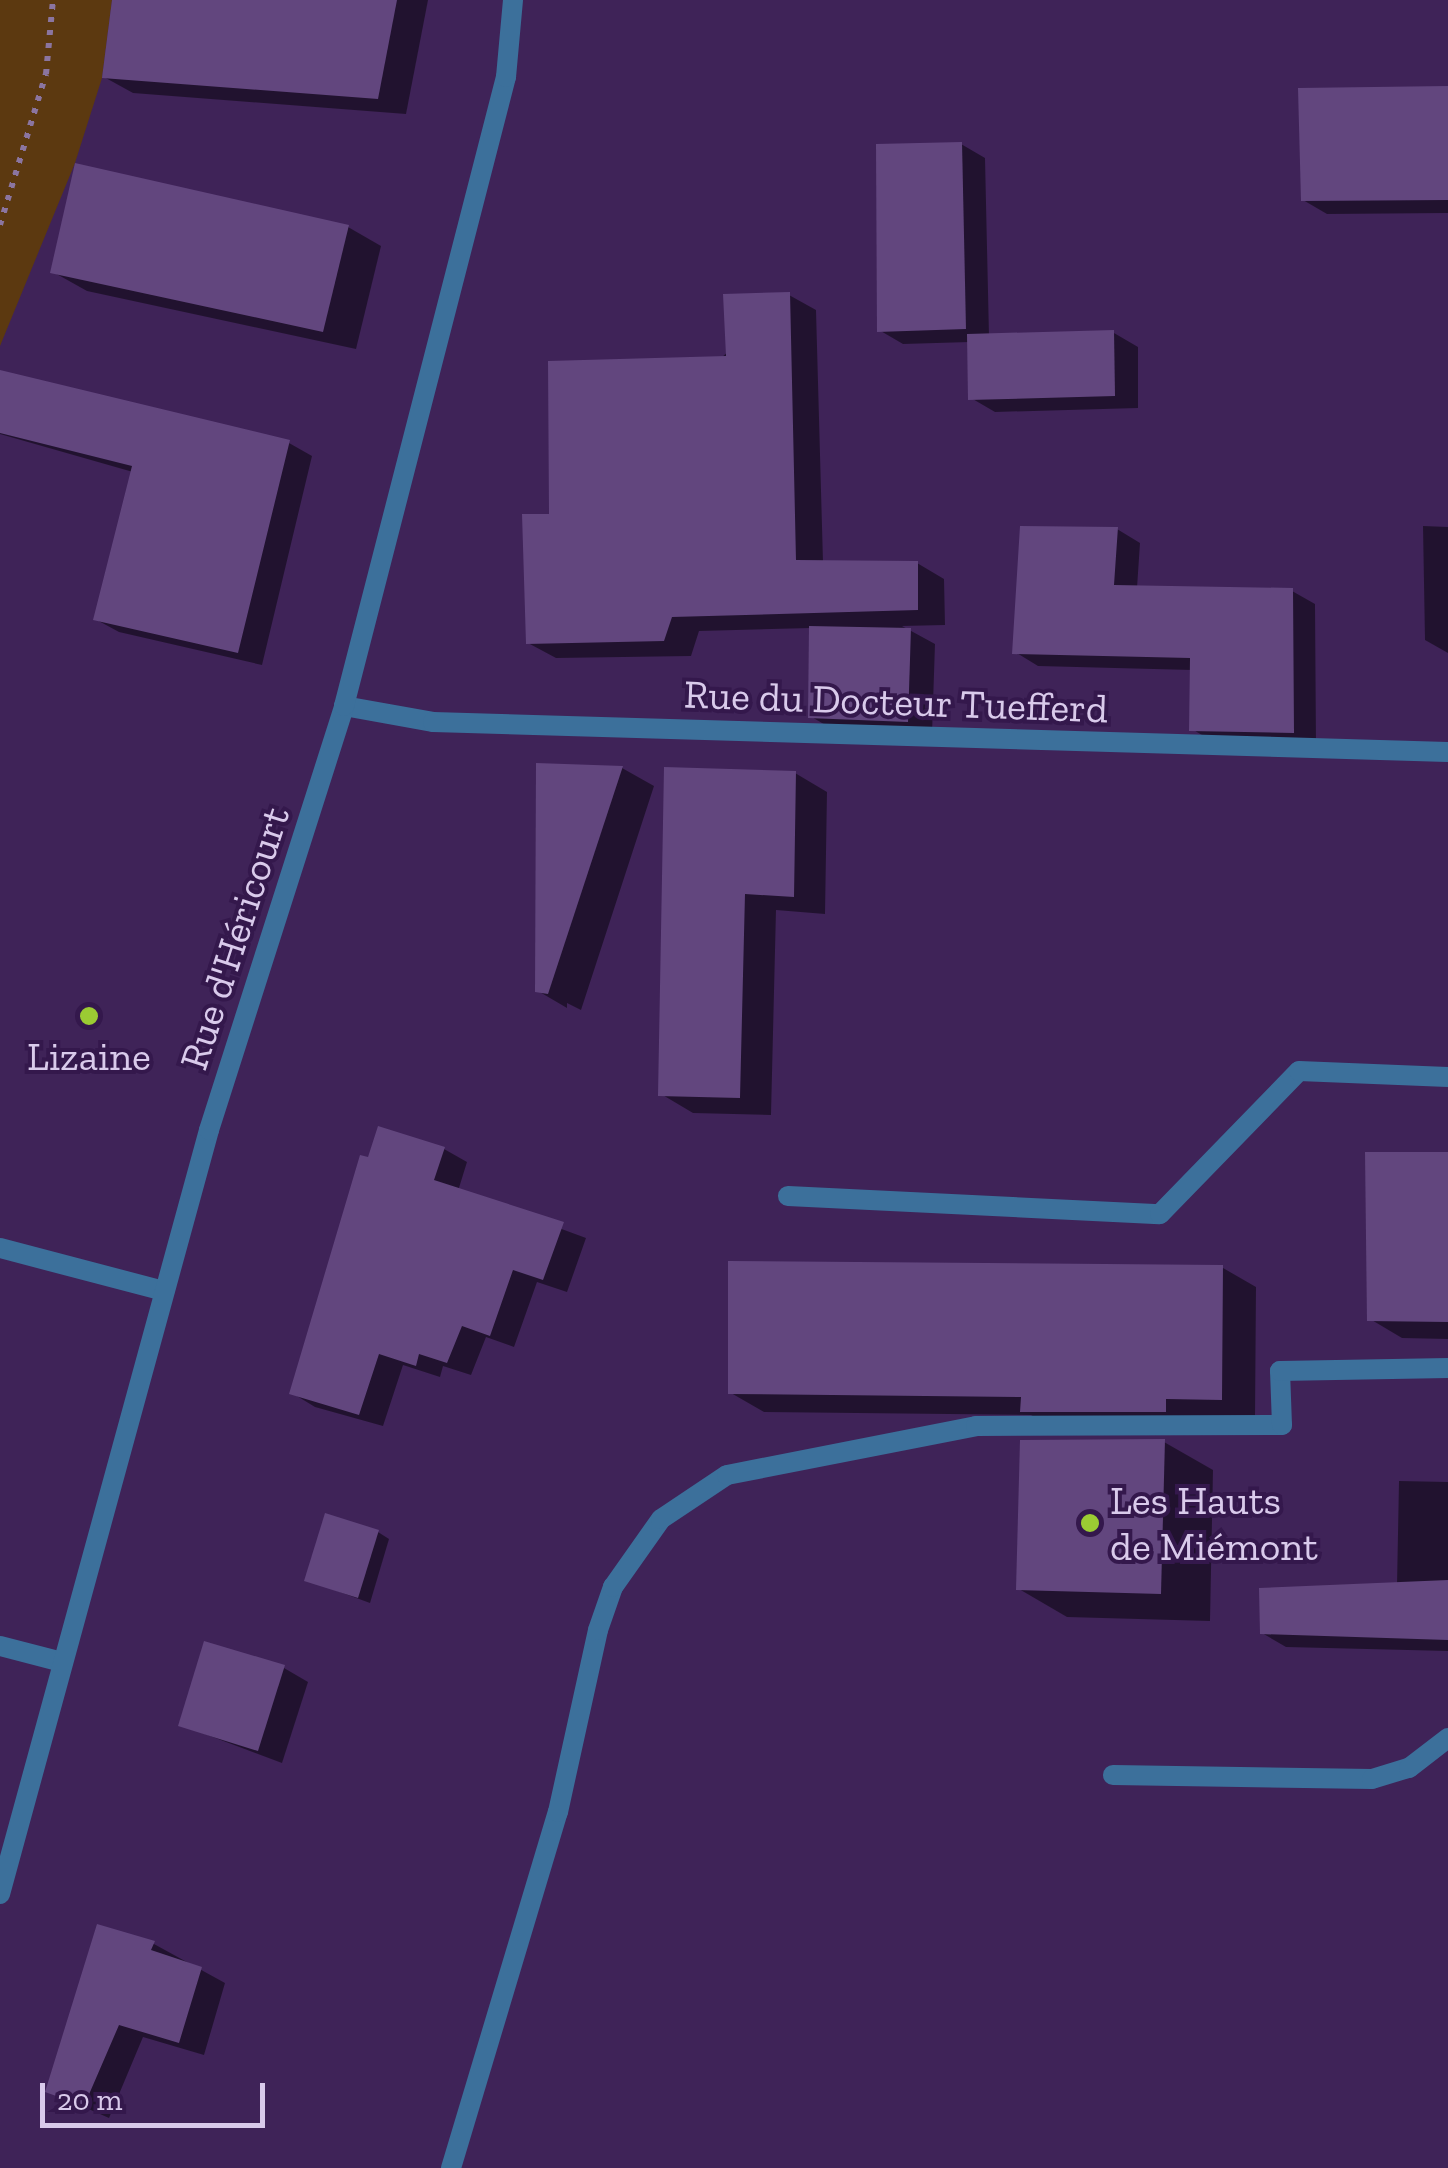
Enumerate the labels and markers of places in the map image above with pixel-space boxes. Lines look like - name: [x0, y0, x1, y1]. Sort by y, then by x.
- marker: Lizaine: [78, 1005, 100, 1027]
- place label: Lizaine: [27, 1032, 151, 1080]
- place label: Les Hauts de Miémont: [1110, 1476, 1318, 1570]
- marker: Les Hauts de Miémont: [1079, 1512, 1101, 1534]

